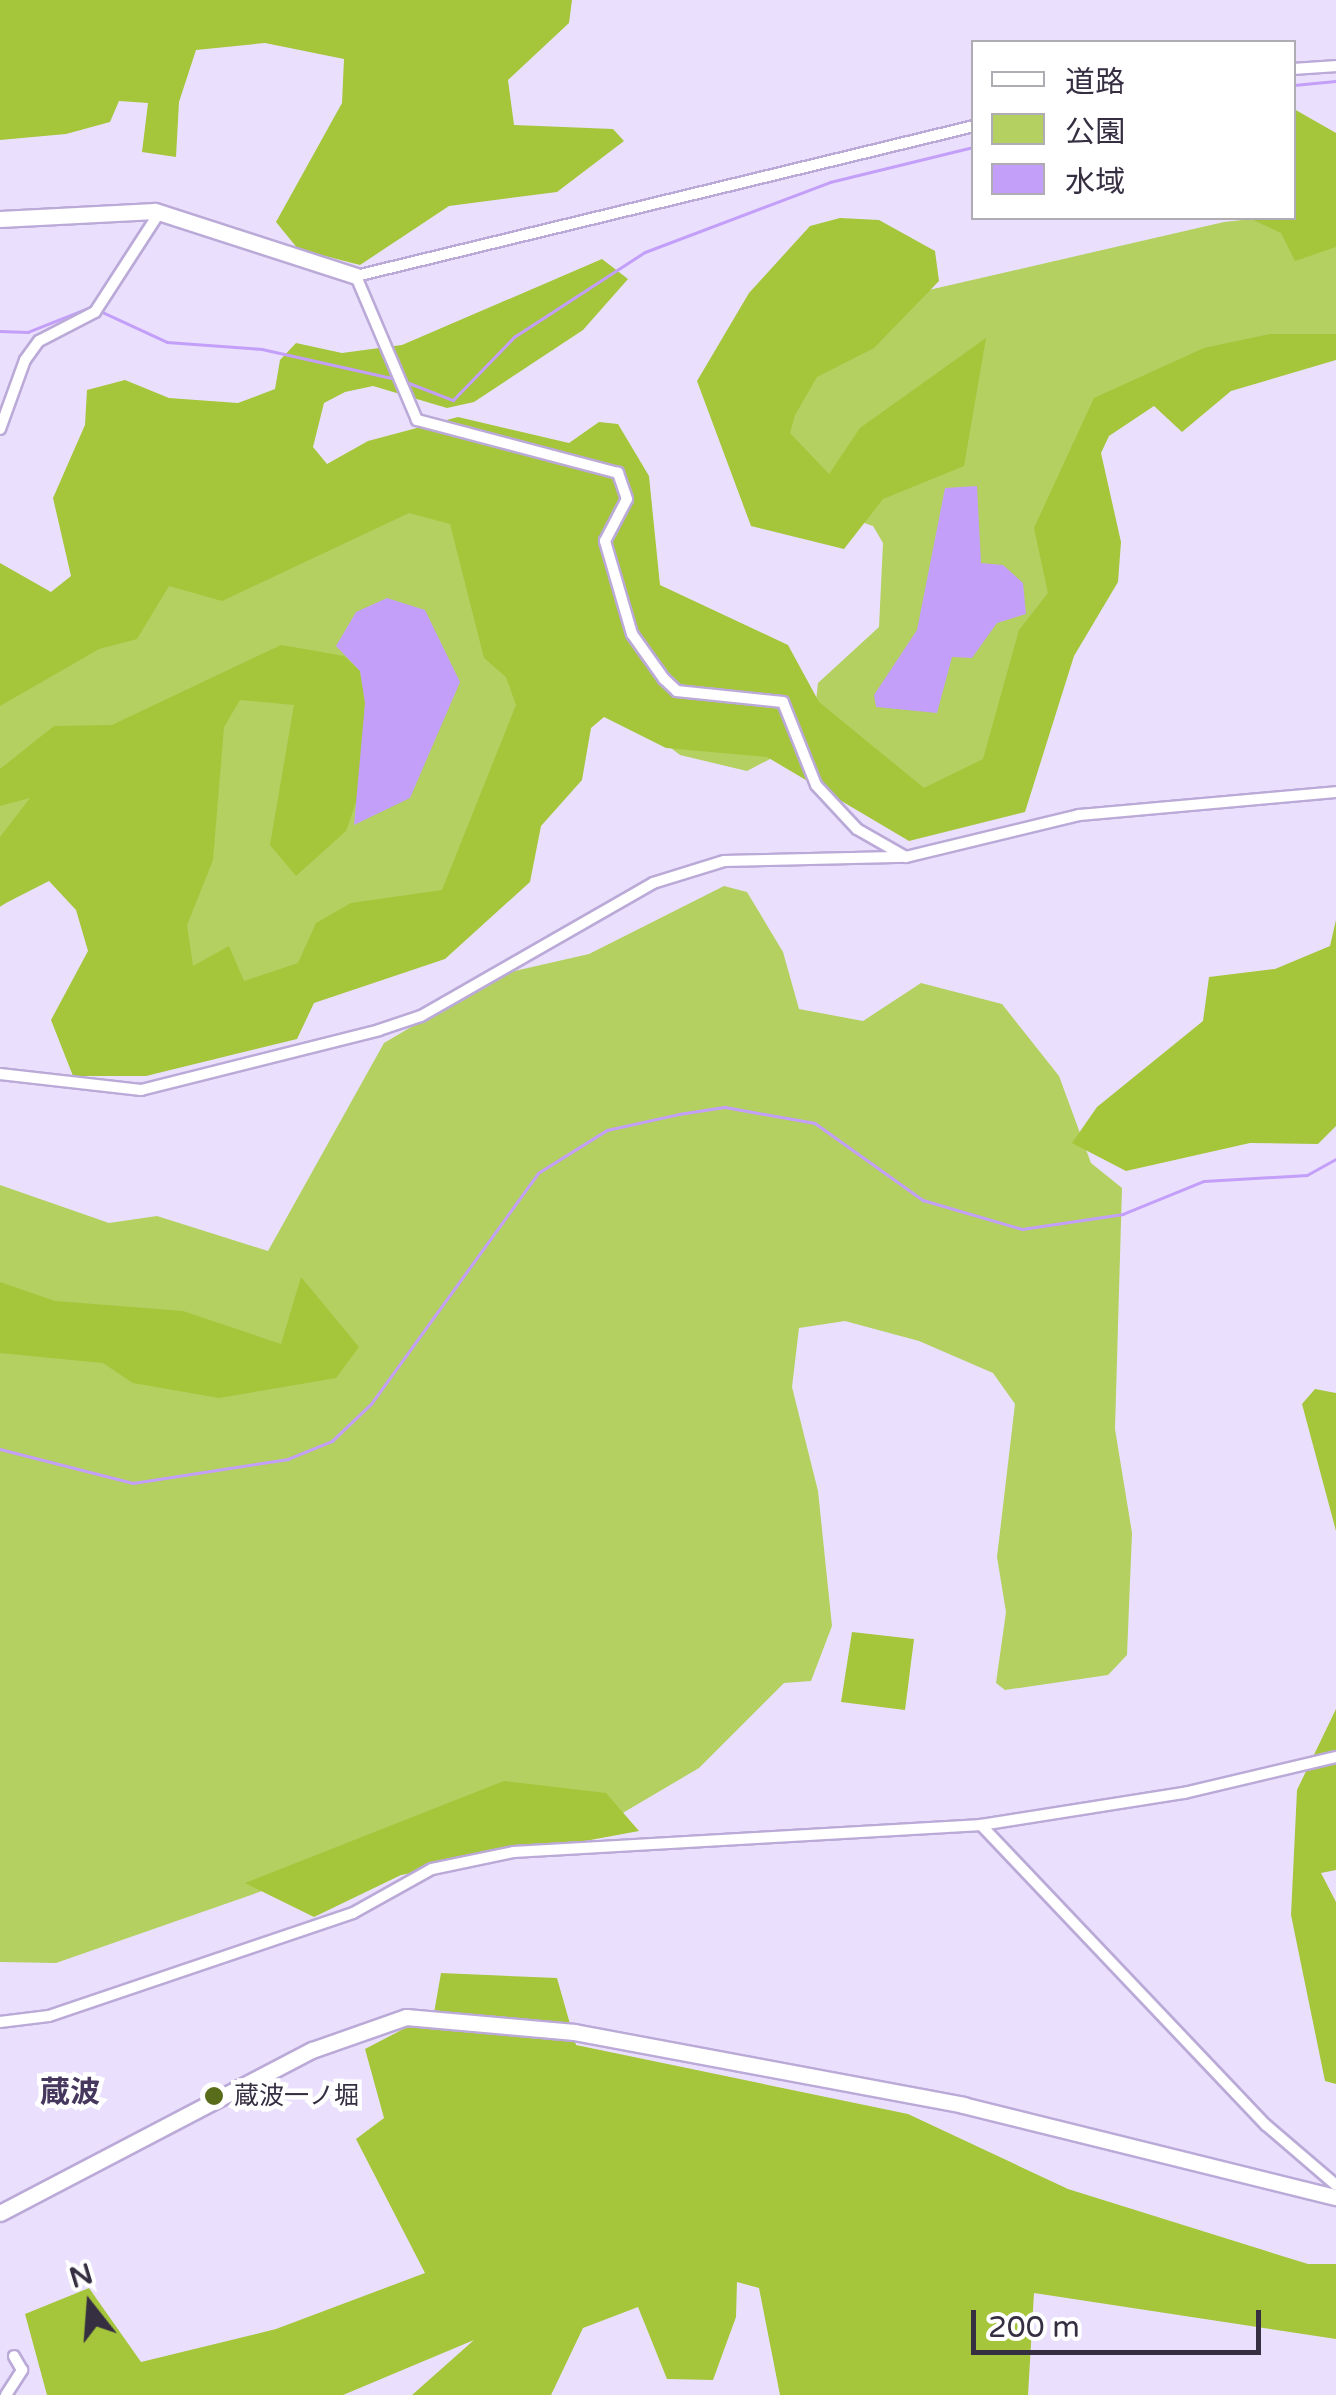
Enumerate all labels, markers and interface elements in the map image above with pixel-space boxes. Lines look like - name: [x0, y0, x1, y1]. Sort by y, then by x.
- legend: [971, 40, 1296, 220]
- text: 道路: [1065, 64, 1125, 101]
- text: 公園: [1065, 114, 1125, 151]
- text: 水域: [1065, 164, 1125, 201]
- district label: 蔵波: [40, 2075, 100, 2111]
- place label: 蔵波一ノ堀: [234, 2081, 359, 2111]
- marker: 蔵波一ノ堀: [203, 2085, 225, 2107]
- north arrow: [40, 2255, 140, 2355]
- text: N: [66, 2257, 97, 2296]
- scale bar: [976, 2290, 1266, 2352]
- text: 200 m: [988, 2309, 1080, 2346]

